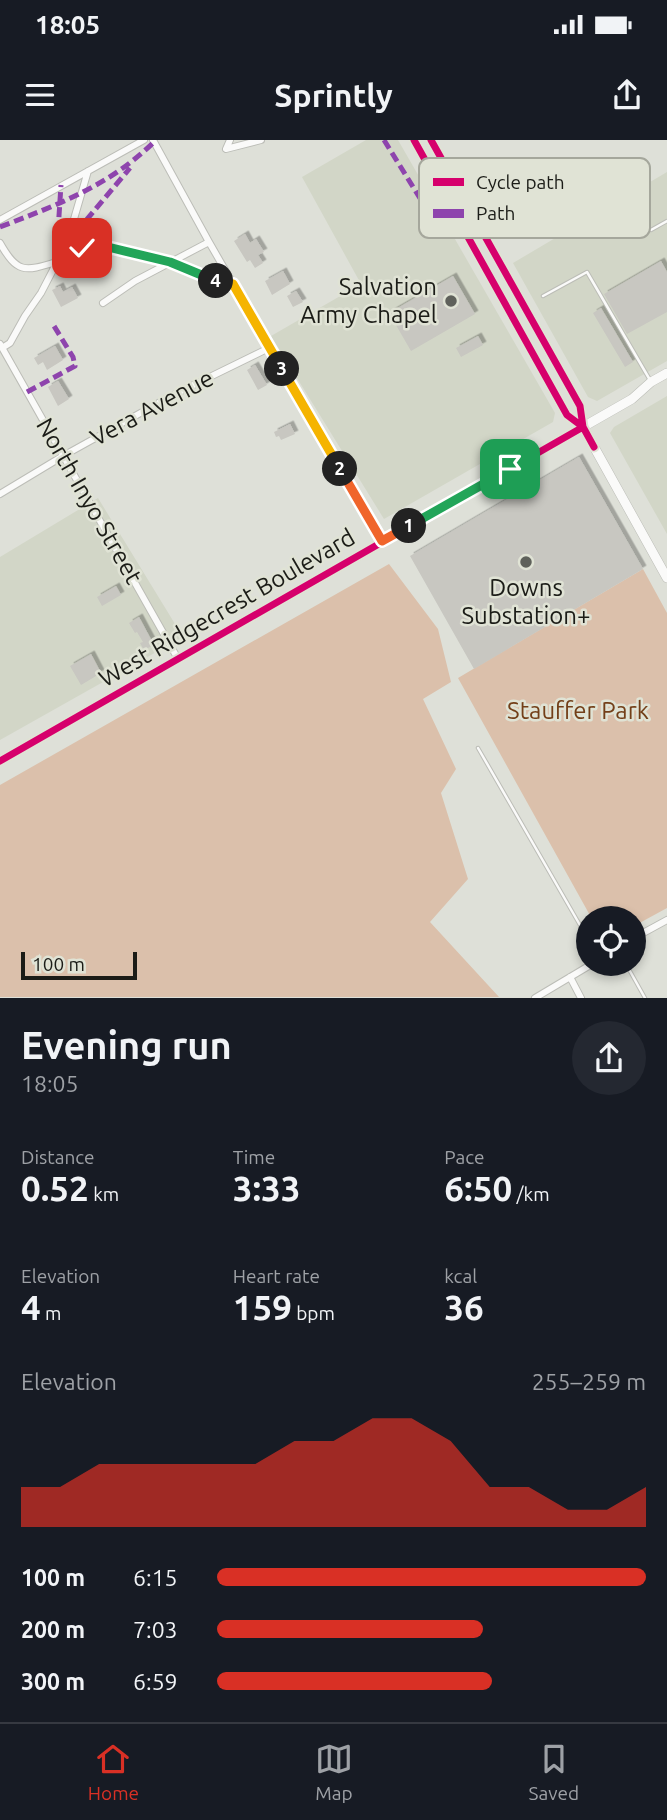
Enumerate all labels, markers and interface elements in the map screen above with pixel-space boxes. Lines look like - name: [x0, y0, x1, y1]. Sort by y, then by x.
- text: 18:05: [35, 10, 100, 39]
- icon: menu: [21, 76, 59, 114]
- icon: share: [608, 76, 646, 114]
- text: Sprintly: [274, 77, 393, 113]
- legend: [419, 158, 650, 238]
- text: Cycle path: [476, 171, 565, 193]
- text: Path: [476, 202, 515, 224]
- pin: [52, 218, 112, 278]
- icon: check: [63, 229, 101, 267]
- pin: 4: [198, 264, 234, 298]
- text: 4: [210, 269, 221, 291]
- place label: Salvation Army Chapel: [300, 273, 437, 328]
- marker: Salvation Army Chapel: [443, 293, 459, 309]
- pin: 3: [264, 352, 300, 386]
- text: 3: [276, 357, 287, 379]
- street label: Vera Avenue: [86, 364, 218, 451]
- street label: North Inyo Street: [31, 413, 148, 589]
- pin: [480, 439, 540, 499]
- icon: arrive: [491, 450, 529, 488]
- pin: 2: [322, 452, 358, 486]
- text: 2: [334, 457, 345, 479]
- pin: 1: [392, 508, 426, 544]
- text: 1: [403, 514, 414, 536]
- street label: West Ridgecrest Boulevard: [94, 523, 359, 692]
- marker: Downs Substation+: [518, 554, 534, 570]
- place label: Downs Substation+: [462, 574, 591, 629]
- park label: Stauffer Park: [507, 697, 649, 724]
- map controls: [576, 906, 646, 976]
- button: locate: [576, 906, 646, 976]
- scale bar: [21, 948, 136, 980]
- text: 100 m: [32, 953, 85, 975]
- button: share: [572, 1021, 646, 1095]
- text: Evening run: [21, 1024, 232, 1066]
- text: 18:05: [21, 1071, 79, 1096]
- text: Distance: [21, 1146, 95, 1168]
- text: Time: [233, 1146, 275, 1168]
- text: Pace: [444, 1146, 485, 1168]
- text: 0.52: [21, 1168, 89, 1208]
- text: 3:33: [233, 1168, 301, 1208]
- text: 6:50: [444, 1168, 512, 1208]
- text: km: [89, 1183, 119, 1205]
- text: /km: [512, 1183, 550, 1205]
- text: Elevation: [21, 1265, 100, 1287]
- text: Heart rate: [233, 1265, 320, 1287]
- text: kcal: [444, 1265, 477, 1287]
- text: 4: [21, 1287, 41, 1327]
- text: 159: [233, 1287, 292, 1327]
- text: 36: [444, 1287, 484, 1327]
- text: m: [41, 1302, 62, 1324]
- text: bpm: [292, 1302, 335, 1324]
- text: Elevation: [21, 1369, 117, 1394]
- text: 255–259 m: [532, 1369, 646, 1394]
- text: 100 m: [21, 1565, 85, 1590]
- text: 6:15: [133, 1565, 178, 1590]
- text: 200 m: [21, 1617, 85, 1642]
- text: 7:03: [133, 1617, 178, 1642]
- text: 300 m: [21, 1669, 85, 1694]
- text: 6:59: [133, 1669, 178, 1694]
- tab: Home: [88, 1740, 139, 1804]
- tab: Map: [315, 1740, 353, 1804]
- tab: Saved: [529, 1740, 579, 1804]

